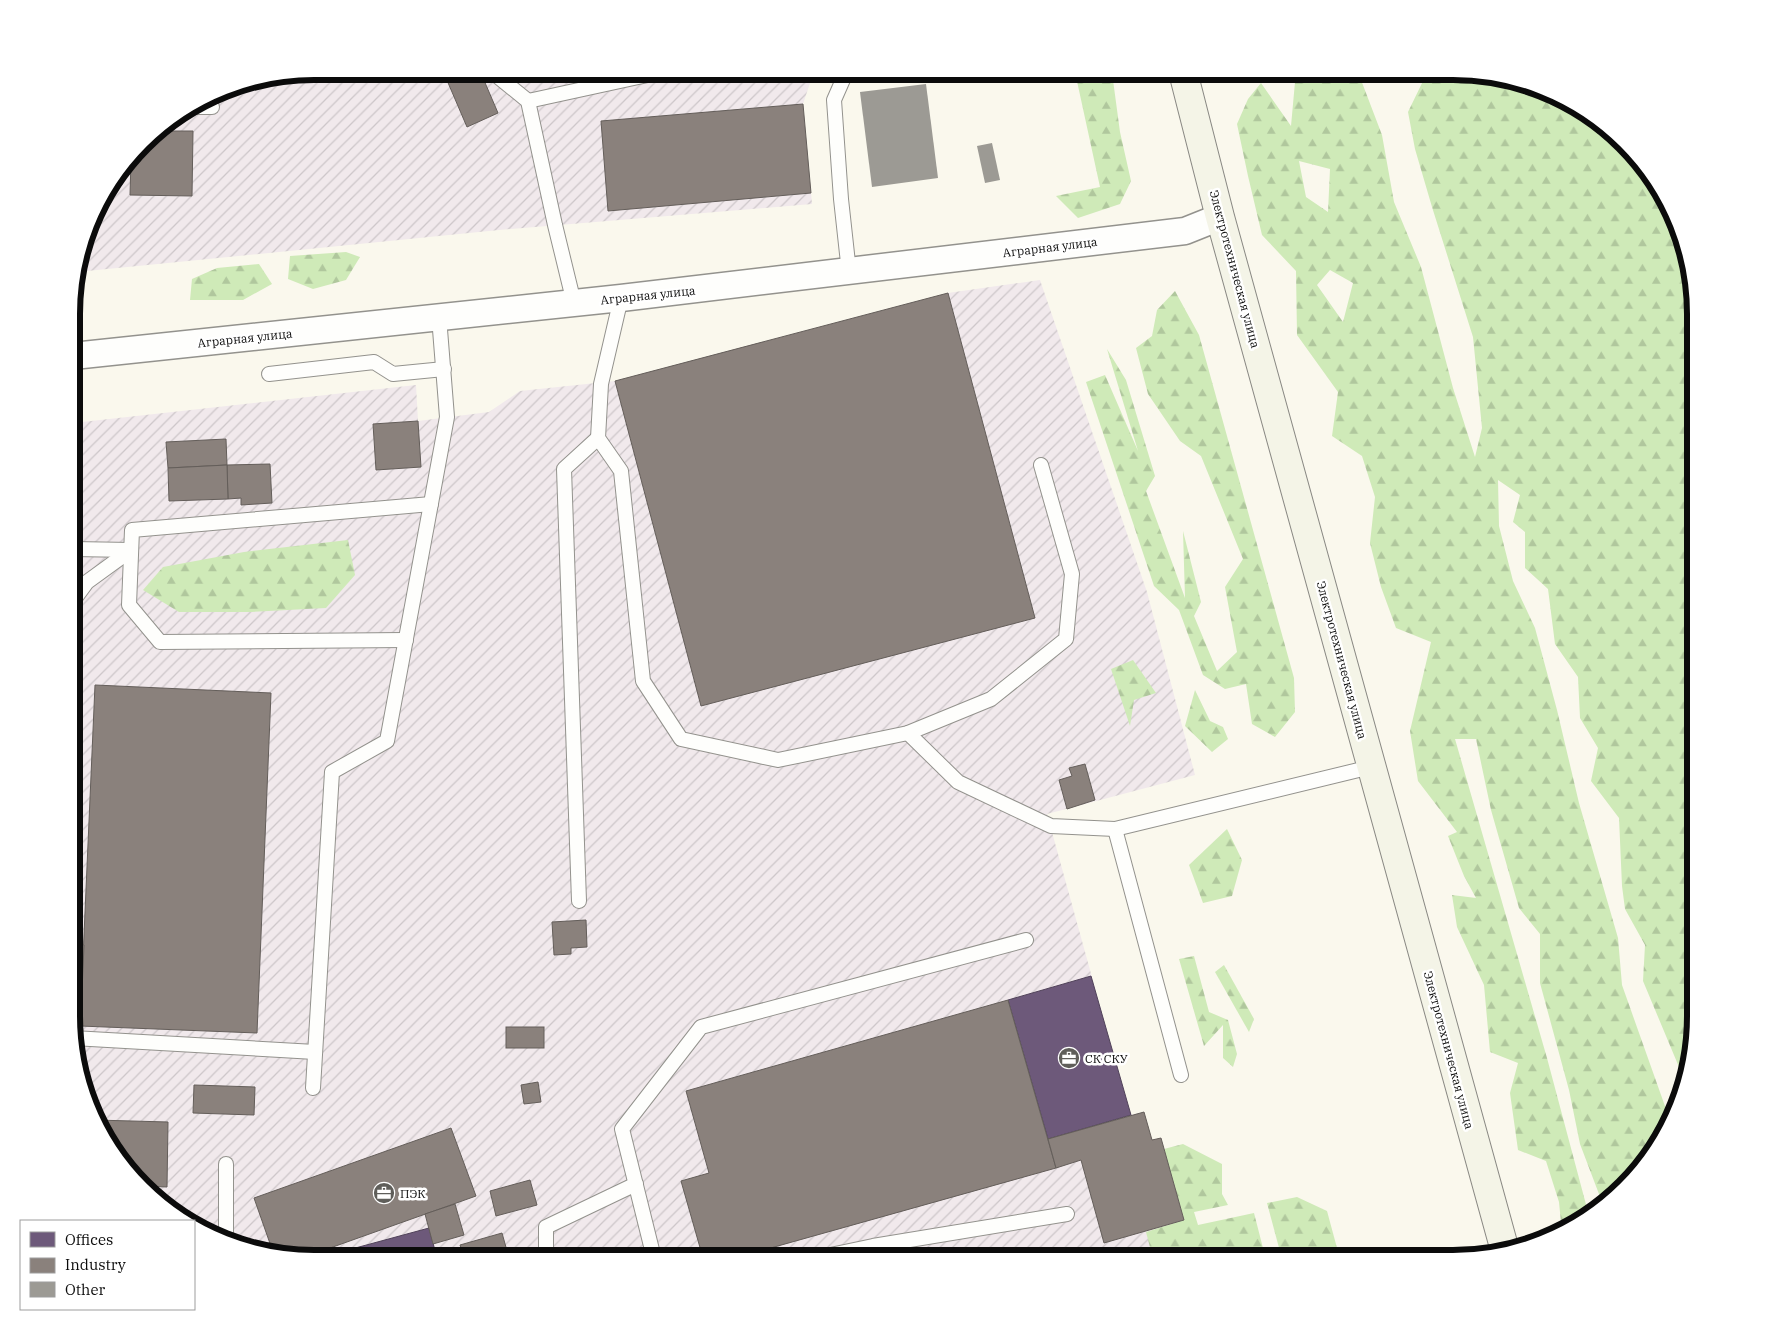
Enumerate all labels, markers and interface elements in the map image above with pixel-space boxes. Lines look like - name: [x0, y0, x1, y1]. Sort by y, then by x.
- street label: Электротехническая улица: [1207, 188, 1263, 350]
- street label: Аграрная улица: [1002, 234, 1099, 260]
- street label: Аграрная улица: [600, 283, 697, 307]
- street label: Аграрная улица: [197, 326, 294, 350]
- street label: Электротехническая улица: [1314, 579, 1370, 741]
- street label: Электротехническая улица: [1421, 969, 1477, 1131]
- office icon: СК СКУ: [1057, 1046, 1081, 1070]
- place label: СК СКУ: [1085, 1051, 1128, 1066]
- office icon: ПЭК: [372, 1181, 396, 1205]
- place label: ПЭК: [400, 1186, 426, 1201]
- legend: [20, 1220, 195, 1310]
- text: Offices: [65, 1230, 113, 1249]
- text: Industry: [65, 1255, 126, 1274]
- text: Other: [65, 1280, 105, 1299]

